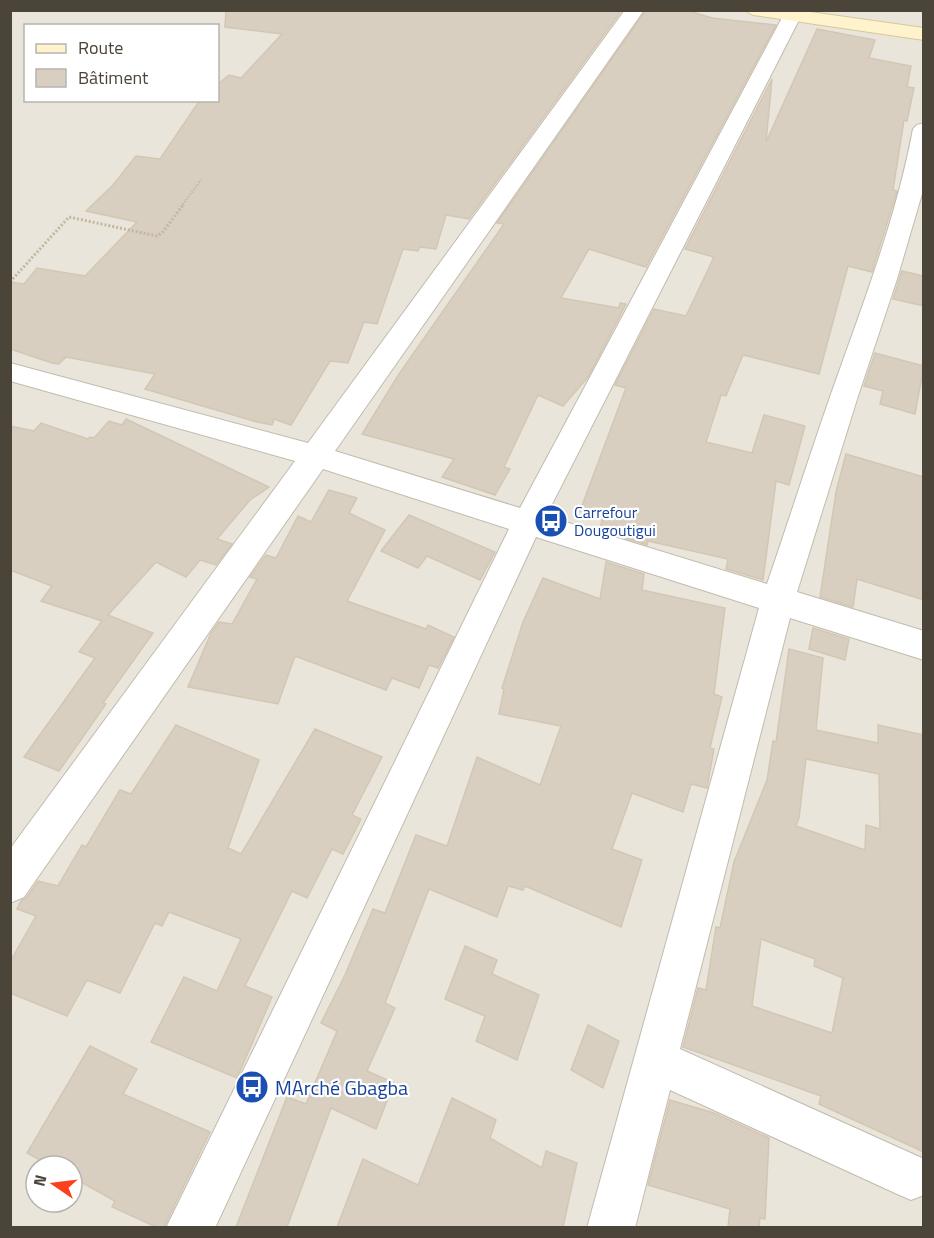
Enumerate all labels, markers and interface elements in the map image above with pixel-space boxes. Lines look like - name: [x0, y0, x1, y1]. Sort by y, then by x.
- legend: [24, 24, 219, 102]
- text: Route: [78, 34, 123, 61]
- text: Bâtiment: [78, 64, 149, 91]
- place label: Carrefour Dougoutigui: [574, 500, 656, 542]
- bus stop icon: Carrefour Dougoutigui: [533, 503, 569, 539]
- bus stop icon: MArché Gbagba: [234, 1069, 270, 1105]
- place label: MArché Gbagba: [275, 1072, 408, 1103]
- north arrow: [24, 1154, 84, 1214]
- text: N: [26, 1172, 52, 1189]

